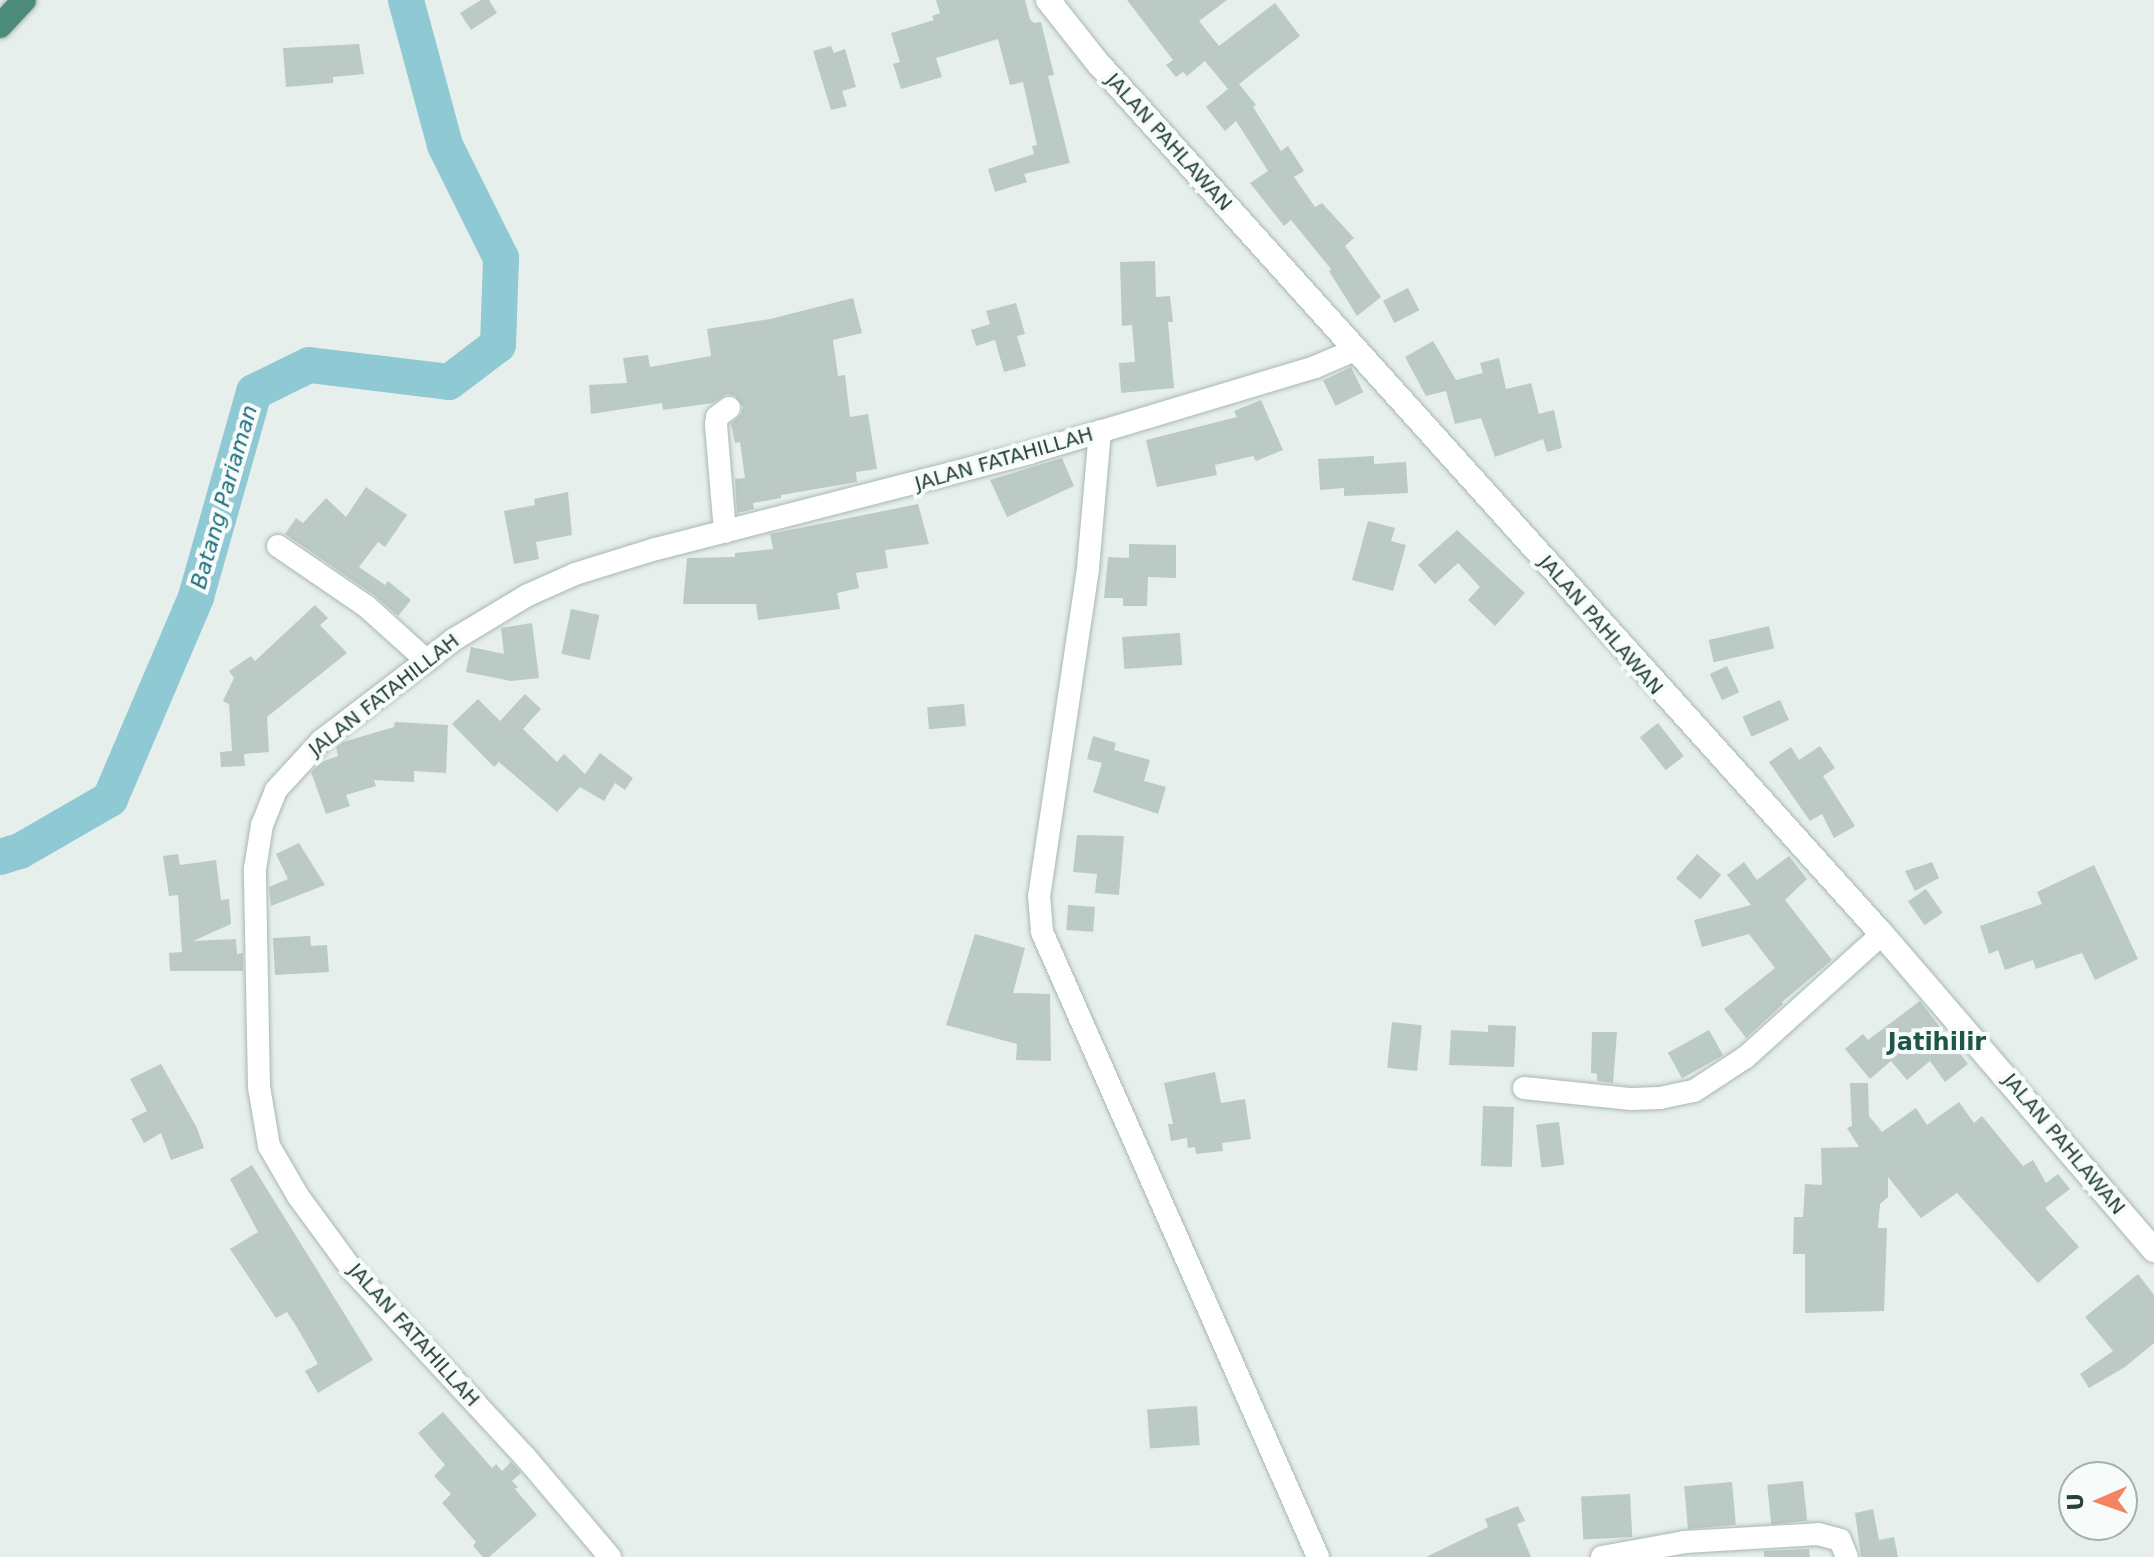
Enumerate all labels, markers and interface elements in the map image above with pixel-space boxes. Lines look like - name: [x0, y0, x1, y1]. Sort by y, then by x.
- street label: JALAN PAHLAWAN: [1101, 68, 1237, 216]
- water label: Batang Pariaman: [185, 402, 263, 592]
- street label: JALAN FATAHILLAH: [912, 422, 1096, 496]
- street label: JALAN PAHLAWAN: [1534, 550, 1668, 700]
- street label: JALAN FATAHILLAH: [304, 629, 464, 761]
- district label: Jatihilir: [1888, 1029, 1986, 1057]
- street label: JALAN PAHLAWAN: [1998, 1069, 2130, 1219]
- street label: JALAN FATAHILLAH: [343, 1258, 485, 1412]
- north arrow: [2058, 1461, 2138, 1541]
- text: U: [2063, 1492, 2088, 1511]

